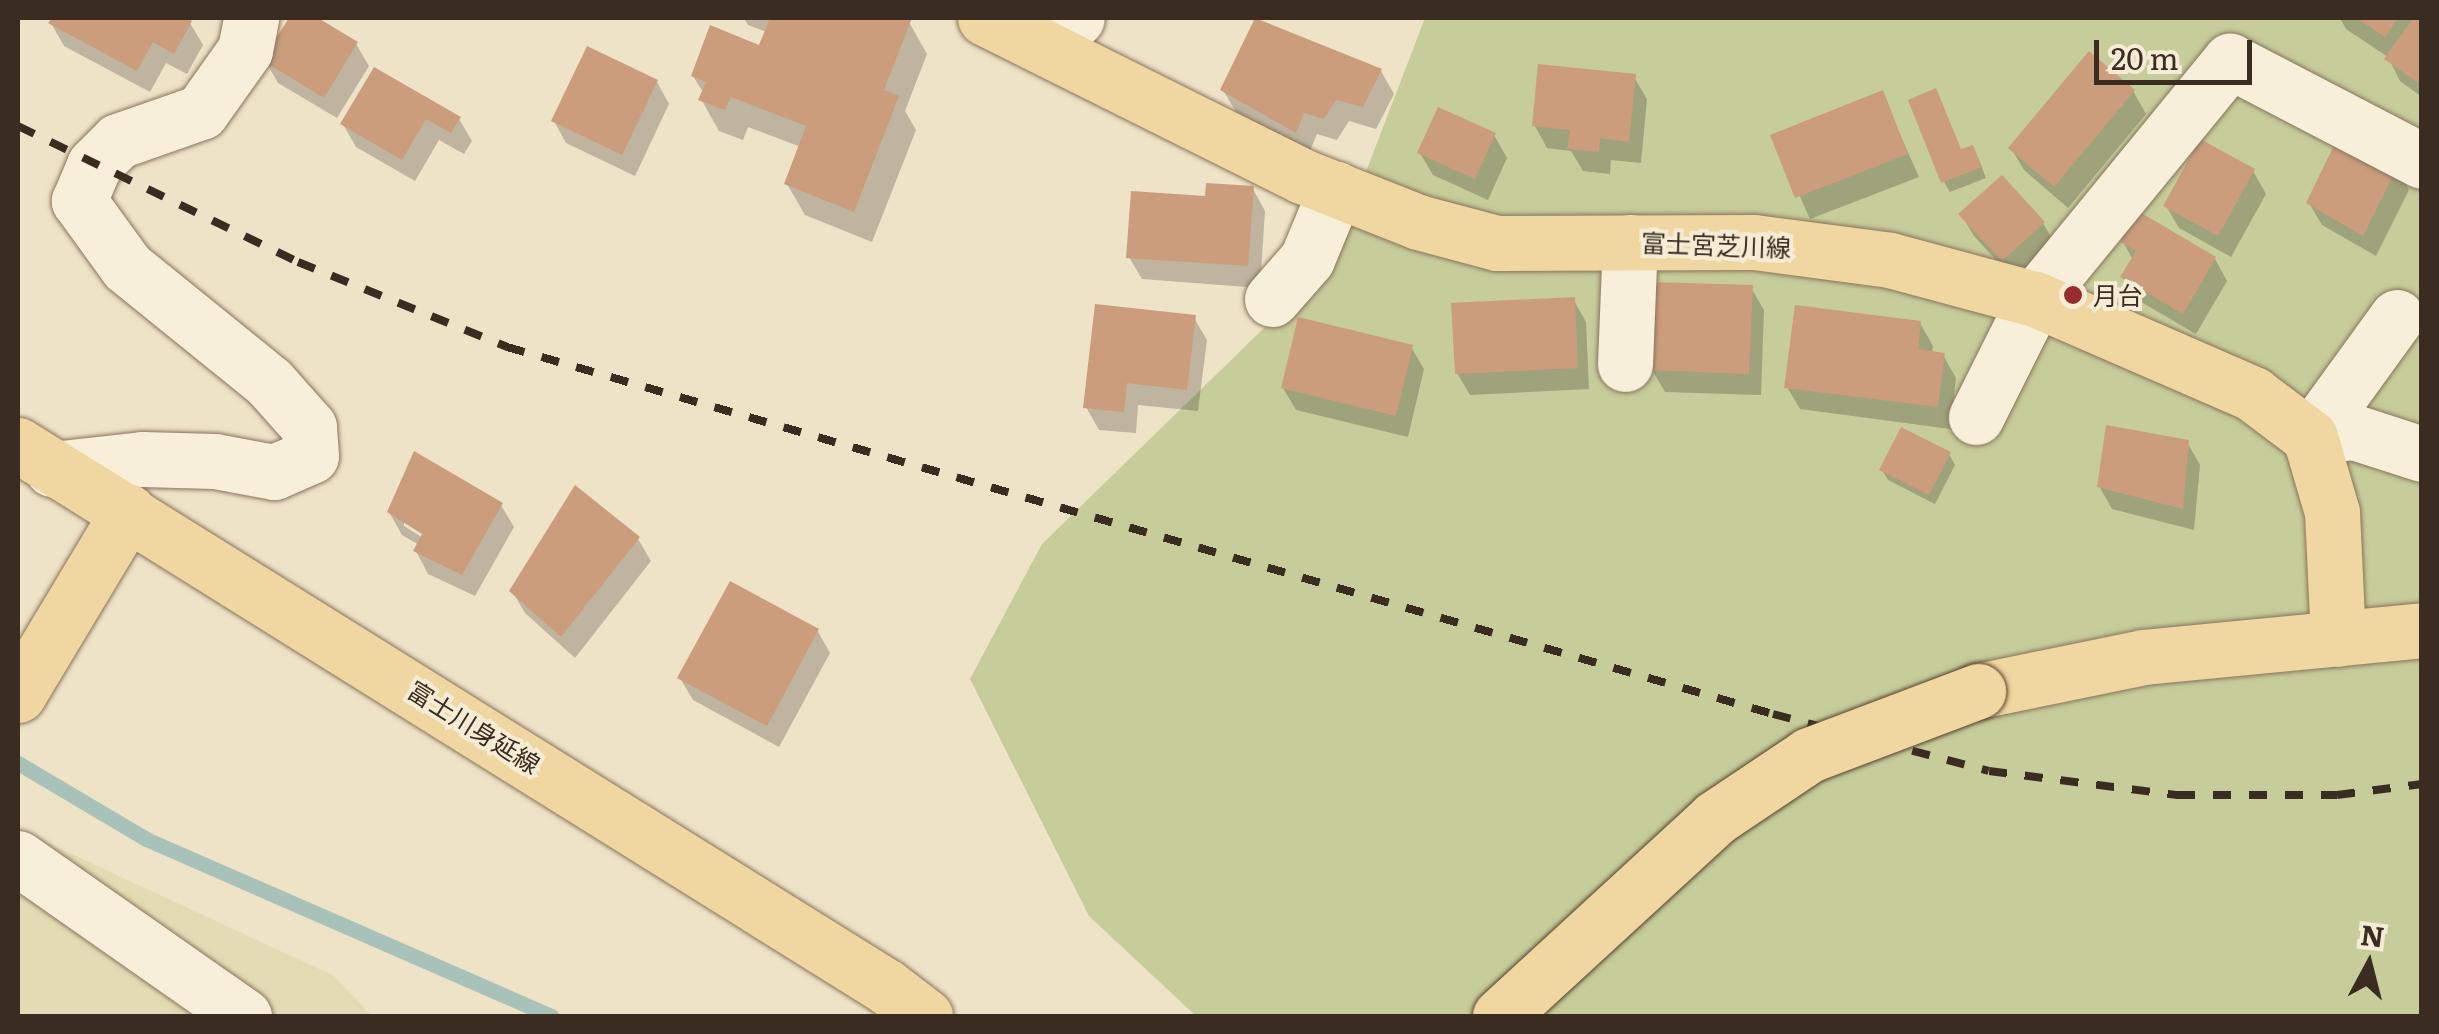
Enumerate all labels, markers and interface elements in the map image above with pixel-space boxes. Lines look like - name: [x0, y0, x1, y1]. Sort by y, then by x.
- scale bar: [2099, 20, 2256, 82]
- text: 20 m: [2111, 35, 2179, 79]
- street label: 富士宮芝川線: [1641, 227, 1791, 263]
- place label: 月台: [2093, 280, 2143, 310]
- marker: 月台: [2062, 284, 2084, 306]
- street label: 富士川身延線: [402, 675, 546, 779]
- text: N: [2358, 912, 2387, 956]
- north arrow: [2319, 914, 2419, 1014]

